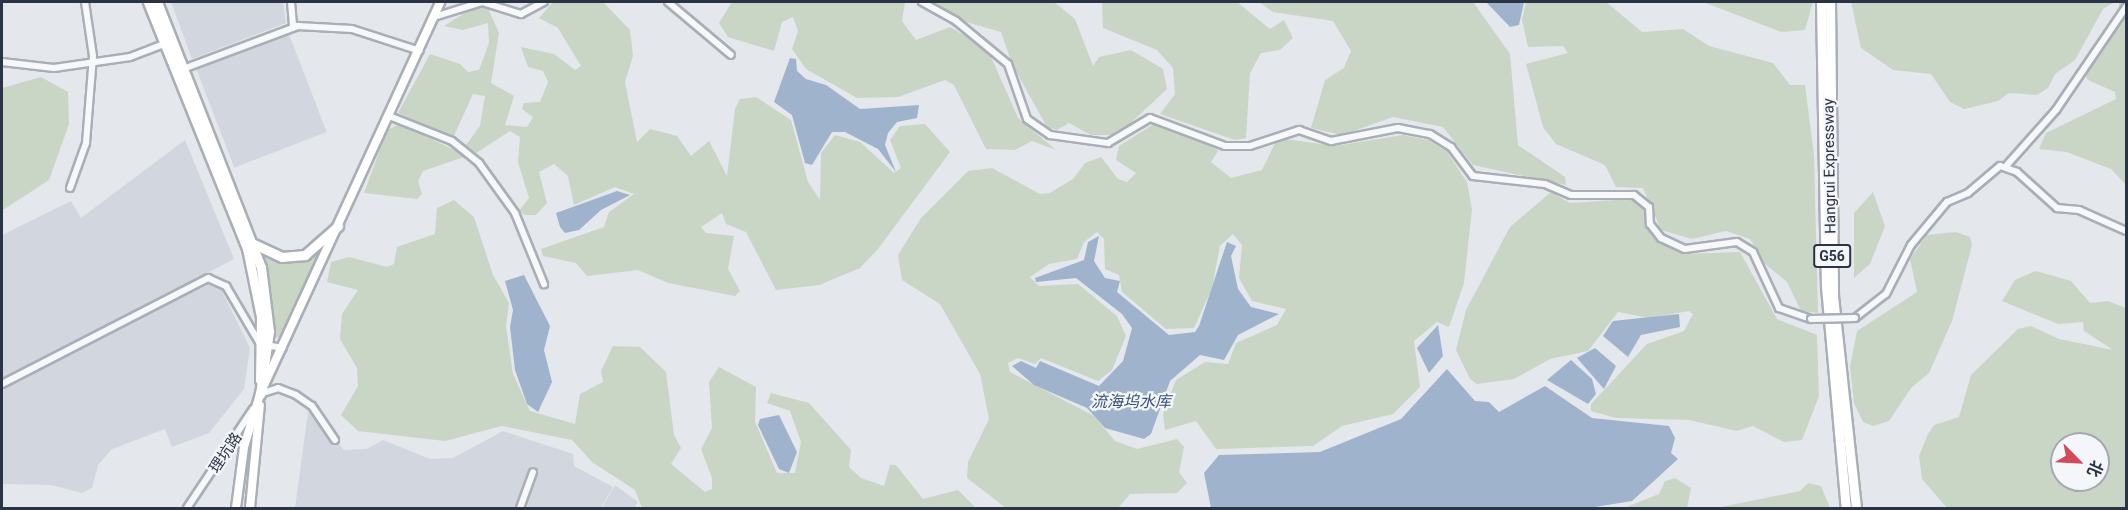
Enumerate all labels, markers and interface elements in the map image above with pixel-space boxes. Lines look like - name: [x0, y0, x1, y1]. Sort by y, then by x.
- street label: Hangrui Expressway: [1820, 98, 1840, 234]
- road number: G56: [1812, 245, 1852, 267]
- water label: 流海坞水库: [1091, 392, 1171, 412]
- street label: 理坑路: [206, 429, 246, 477]
- north arrow: [2050, 432, 2110, 492]
- text: 北: [2083, 458, 2107, 480]

